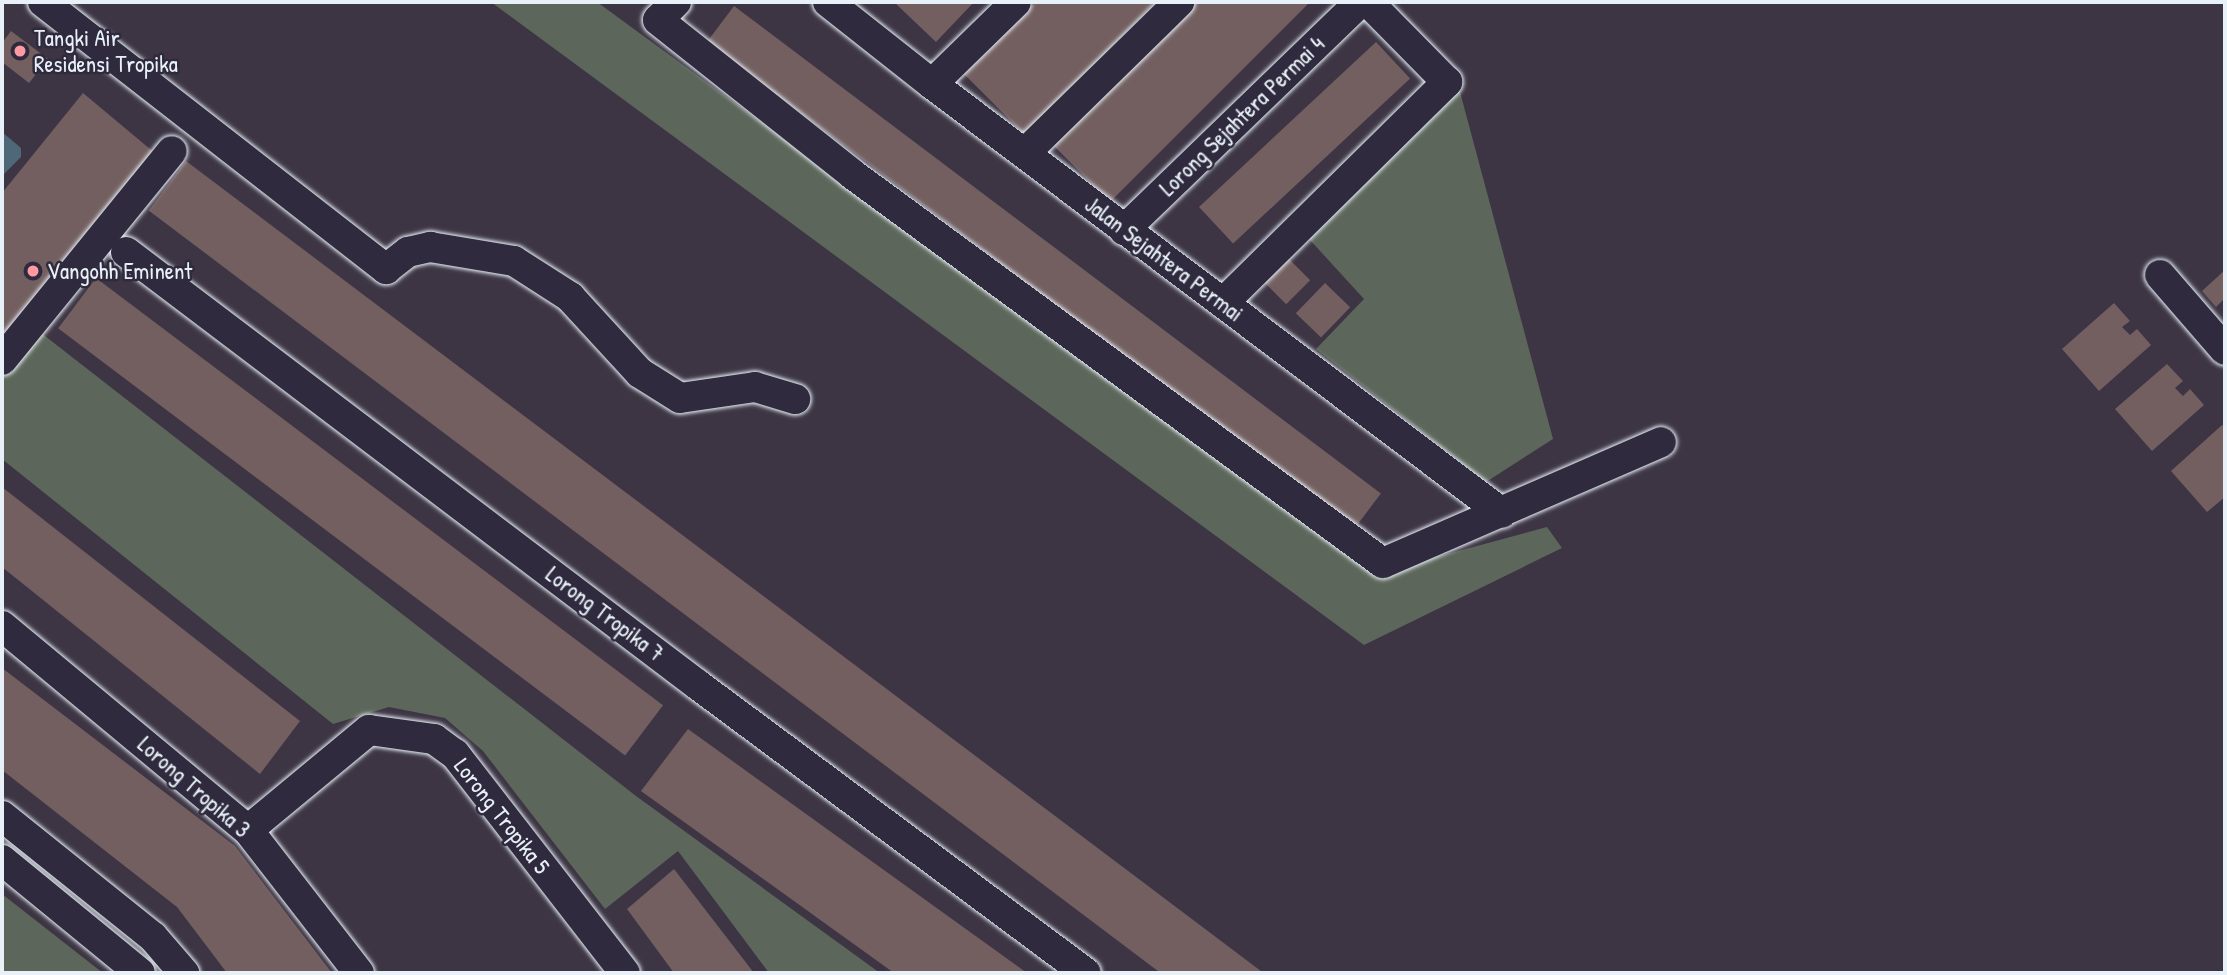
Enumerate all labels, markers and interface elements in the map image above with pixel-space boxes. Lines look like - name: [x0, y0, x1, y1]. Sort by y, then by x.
- place label: Tangki Air Residensi Tropika: [34, 24, 178, 78]
- street label: Lorong Sejahtera Permai 4: [1154, 30, 1330, 202]
- marker: Tangki Air Residensi Tropika: [12, 43, 28, 59]
- street label: Jalan Sejahtera Permai: [1079, 190, 1249, 328]
- place label: Vangohh Eminent: [47, 257, 192, 285]
- marker: Vangohh Eminent: [25, 263, 41, 279]
- street label: Lorong Tropika 7: [540, 561, 670, 667]
- street label: Lorong Tropika 3: [132, 731, 256, 843]
- street label: Lorong Tropika 5: [448, 753, 556, 879]

